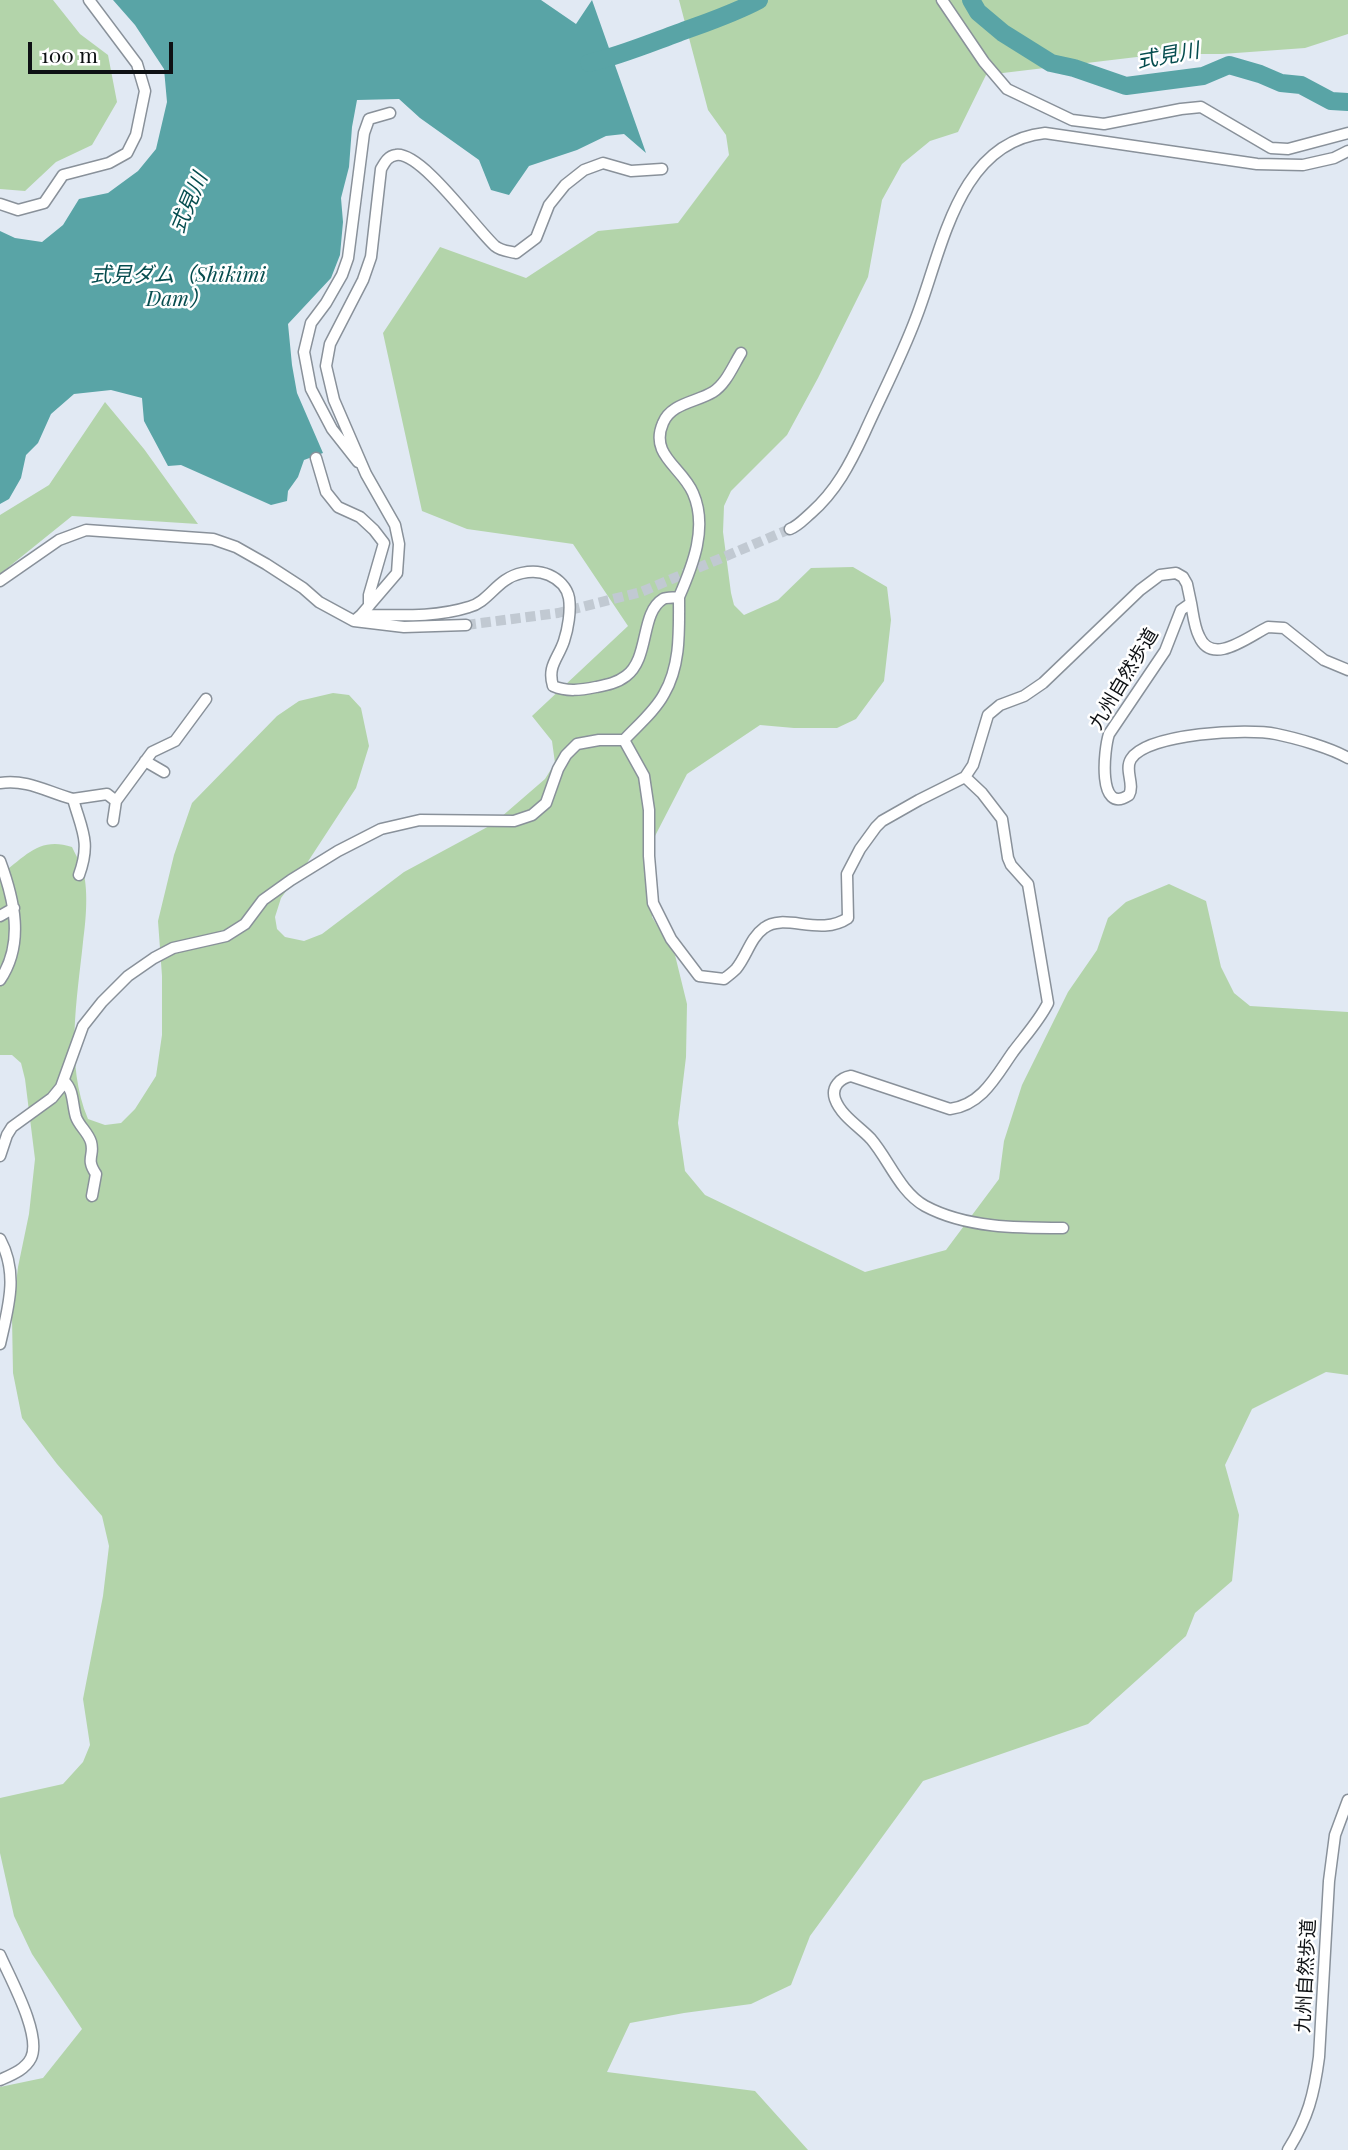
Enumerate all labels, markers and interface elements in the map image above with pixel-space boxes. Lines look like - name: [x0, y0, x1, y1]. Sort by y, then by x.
- scale bar: [32, 28, 177, 72]
- water label: 式見川: [1135, 38, 1201, 74]
- text: 100 m: [41, 40, 98, 68]
- water label: 式見川: [165, 169, 213, 237]
- water label: 式見ダム（Shikimi Dam）: [90, 262, 266, 312]
- street label: 九州自然歩道: [1085, 624, 1163, 734]
- street label: 九州自然歩道: [1292, 1918, 1320, 2034]

